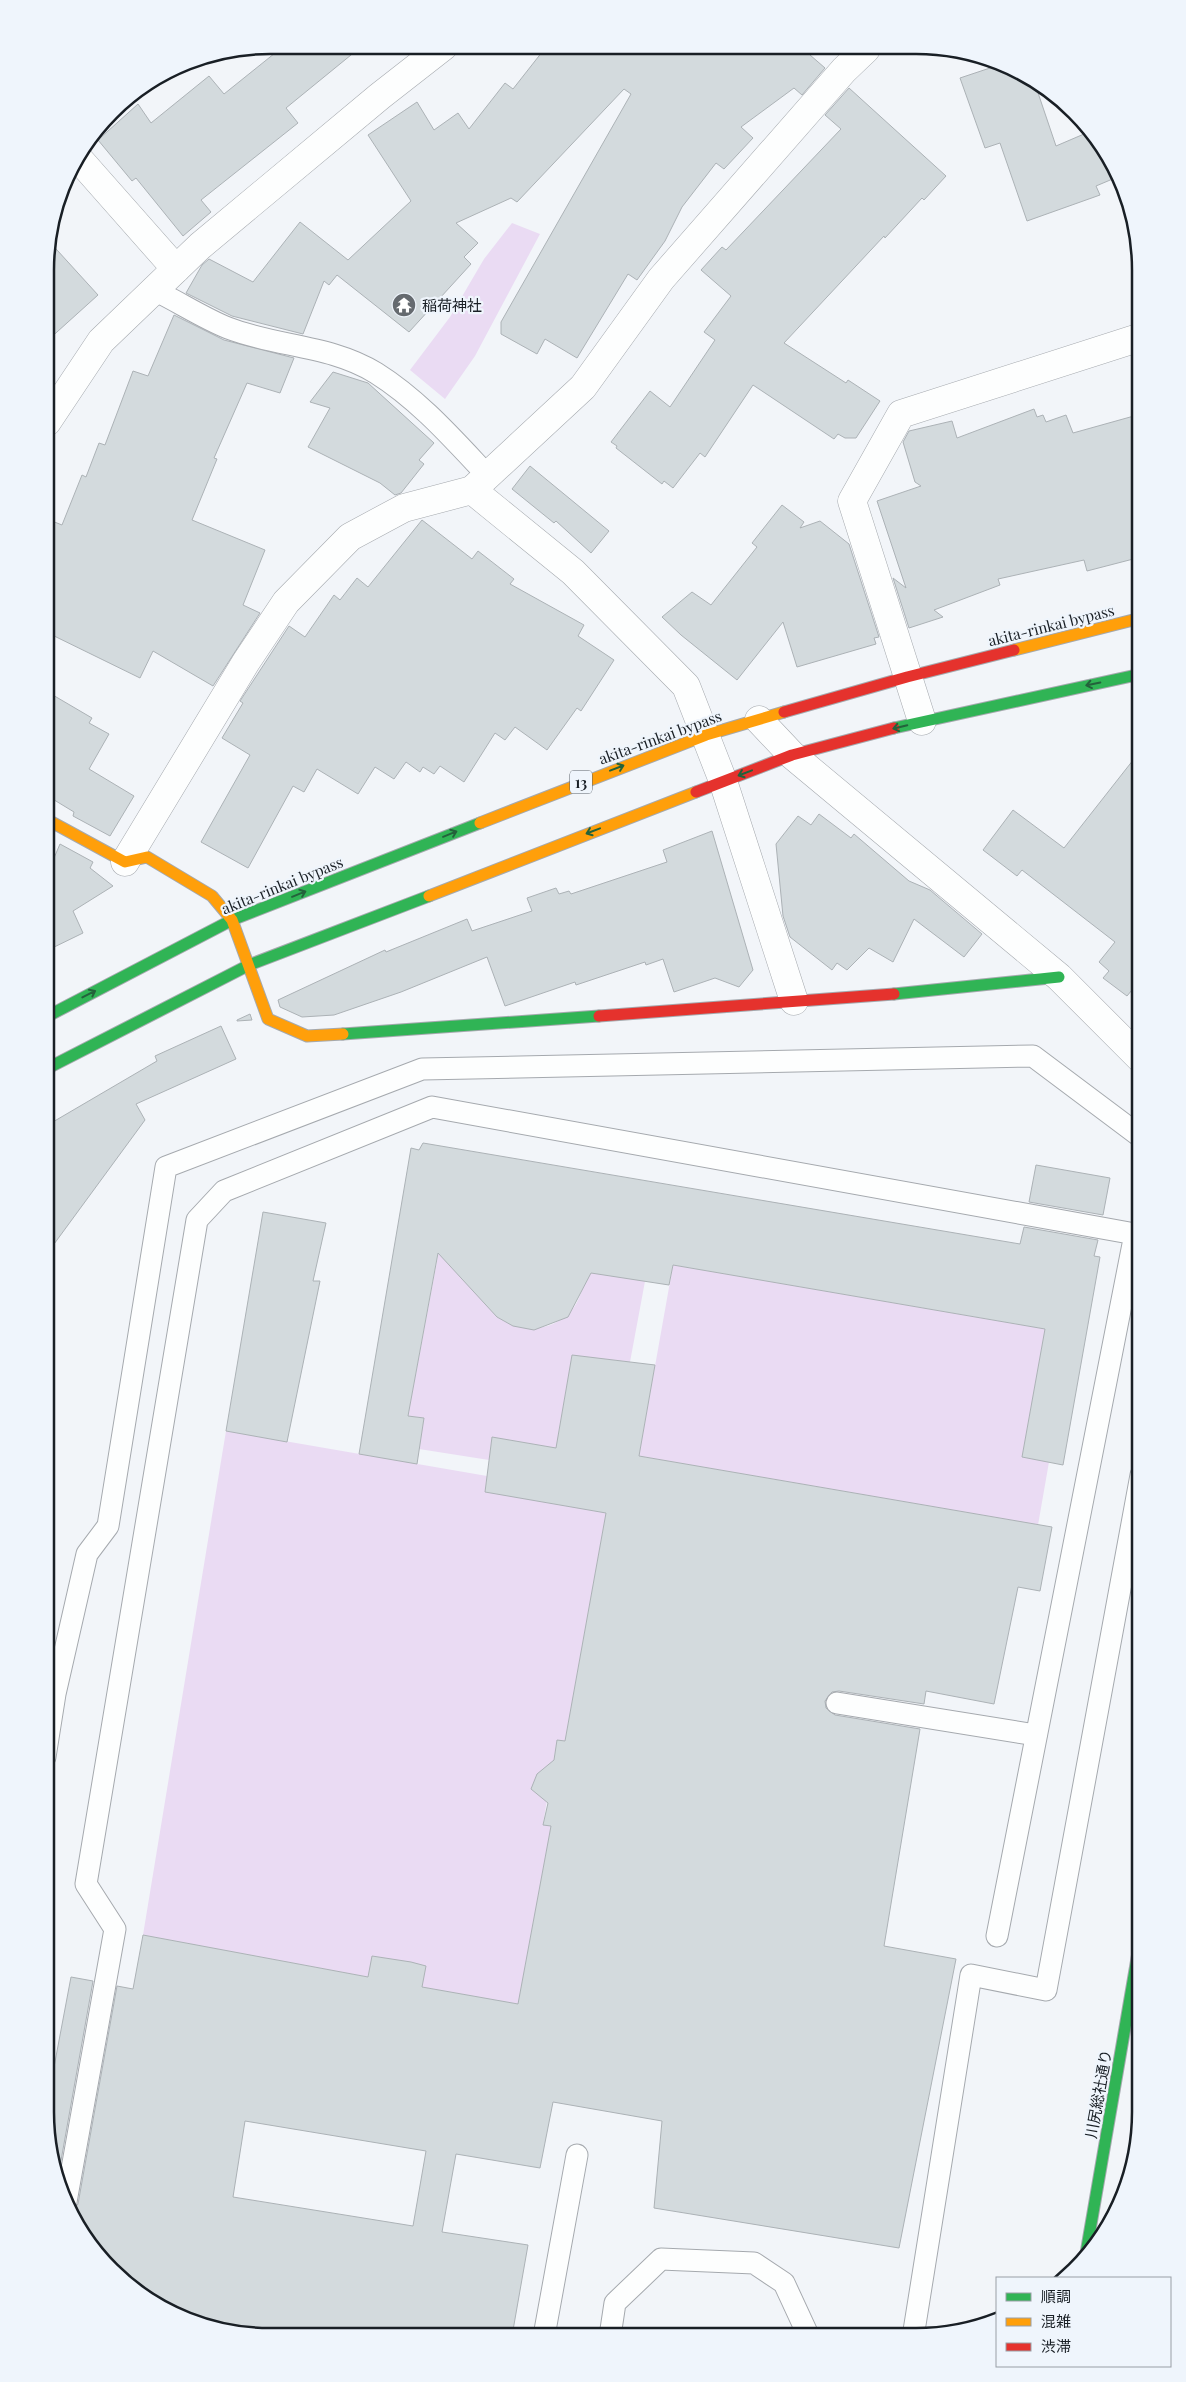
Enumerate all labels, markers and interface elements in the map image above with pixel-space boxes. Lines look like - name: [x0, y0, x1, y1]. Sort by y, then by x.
- temple icon: 稲荷神社: [391, 292, 417, 318]
- place label: 稲荷神社: [422, 295, 482, 315]
- street label: akita-rinkai bypass: [986, 600, 1116, 650]
- one-way arrow: [1086, 680, 1102, 689]
- street label: akita-rinkai bypass: [596, 705, 724, 769]
- one-way arrow: [893, 723, 909, 732]
- one-way arrow: [609, 763, 625, 772]
- one-way arrow: [738, 768, 753, 778]
- road number: 13: [570, 770, 592, 794]
- one-way arrow: [586, 827, 601, 837]
- one-way arrow: [442, 829, 457, 838]
- street label: akita-rinkai bypass: [218, 851, 346, 919]
- one-way arrow: [291, 888, 306, 898]
- one-way arrow: [82, 989, 97, 999]
- street label: 川尻総社通り: [1080, 2048, 1116, 2140]
- legend: [996, 2277, 1171, 2367]
- text: 順調: [1041, 2286, 1071, 2306]
- text: 混雑: [1041, 2311, 1071, 2331]
- text: 渋滞: [1041, 2336, 1071, 2356]

